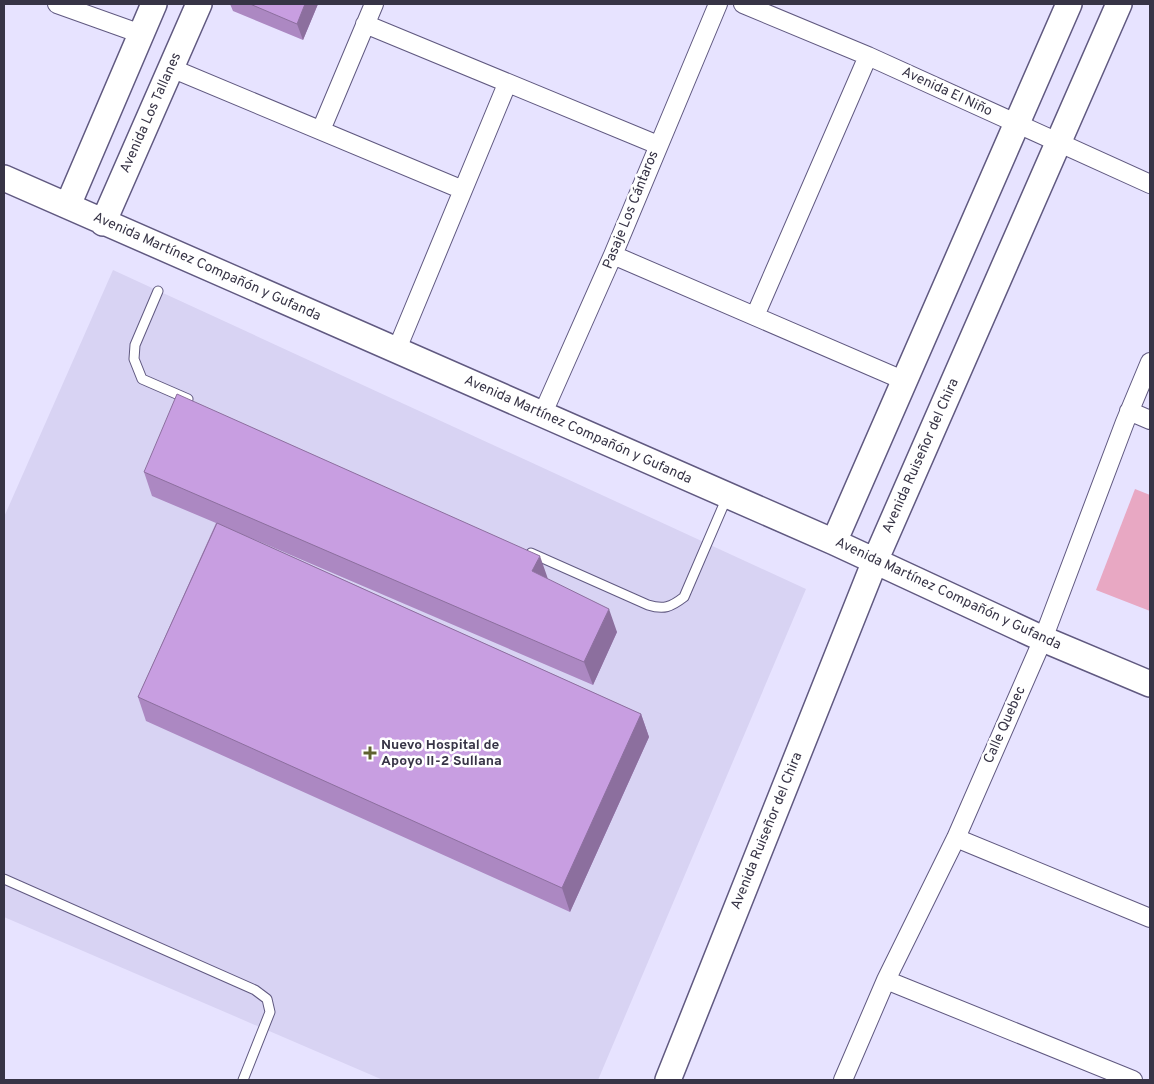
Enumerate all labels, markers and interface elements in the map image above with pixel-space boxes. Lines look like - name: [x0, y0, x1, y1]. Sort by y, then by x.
- street label: Avenida Los Tallanes: [117, 50, 185, 176]
- street label: Avenida El Niño: [899, 64, 995, 120]
- street label: Pasaje Los Cántaros: [600, 148, 662, 272]
- street label: Avenida Martínez Compañón y Gufanda: [91, 209, 323, 325]
- street label: Avenida Martínez Compañón y Gufanda: [462, 372, 694, 488]
- street label: Avenida Ruiseñor del Chira: [879, 376, 963, 536]
- street label: Avenida Martínez Compañón y Gufanda: [832, 534, 1064, 654]
- street label: Calle Quebec: [980, 684, 1030, 766]
- place label: Nuevo Hospital de Apoyo II-2 Sullana: [381, 737, 502, 770]
- marker: Nuevo Hospital de Apoyo II-2 Sullana: [363, 746, 377, 760]
- street label: Avenida Ruiseñor del Chira: [728, 750, 806, 912]

